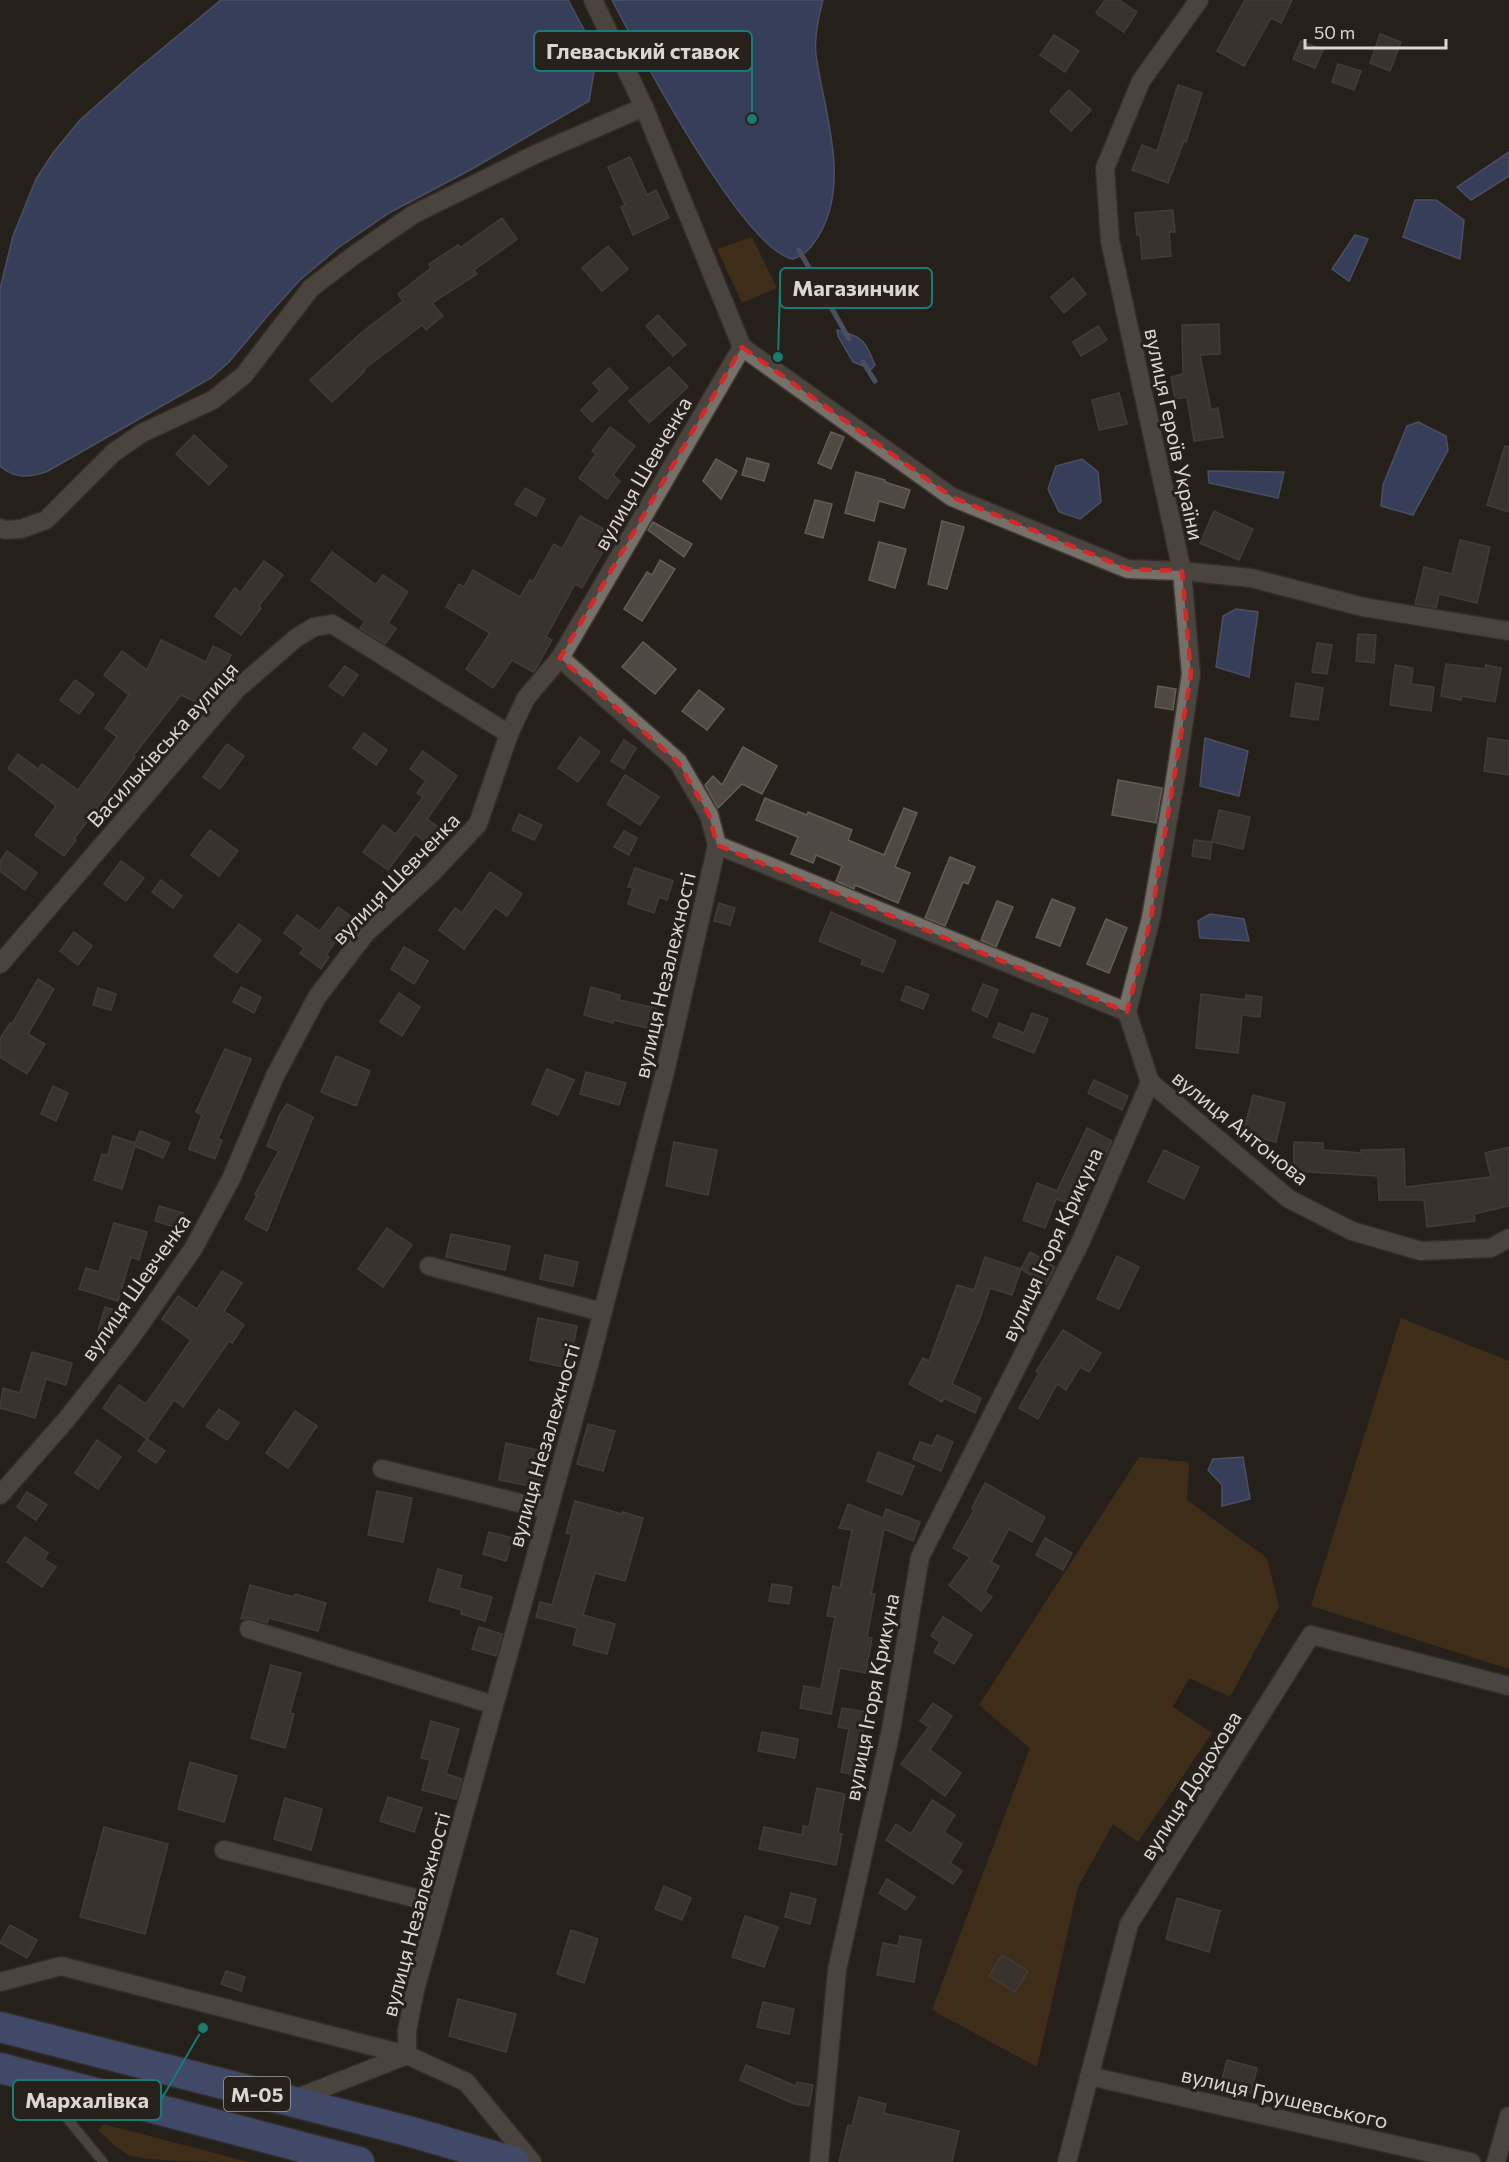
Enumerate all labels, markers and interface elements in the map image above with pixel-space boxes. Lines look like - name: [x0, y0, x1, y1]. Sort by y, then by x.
- scale bar: [1305, 12, 1446, 50]
- text: 50 m: [1314, 21, 1355, 43]
- callout: Глеваський ставок: [534, 31, 752, 71]
- text: Глеваський ставок: [546, 37, 741, 64]
- callout: Магазинчик: [780, 268, 932, 308]
- text: Магазинчик: [792, 274, 920, 301]
- street label: вулиця Героїв України: [1140, 326, 1210, 542]
- street label: вулиця Шевченка: [588, 392, 696, 554]
- street label: Васильківська вулиця: [81, 656, 243, 832]
- street label: вулиця Шевченка: [326, 807, 464, 949]
- street label: вулиця Незалежності: [628, 870, 700, 1080]
- street label: вулиця Антонова: [1168, 1064, 1314, 1190]
- street label: вулиця Ігоря Крикуна: [995, 1143, 1107, 1345]
- street label: вулиця Шевченка: [75, 1209, 195, 1365]
- street label: вулиця Незалежності: [502, 1340, 584, 1550]
- street label: вулиця Ігоря Крикуна: [839, 1591, 903, 1803]
- street label: вулиця Додохова: [1134, 1706, 1246, 1864]
- street label: вулиця Незалежності: [376, 1809, 454, 2019]
- street label: вулиця Грушевського: [1179, 2061, 1391, 2133]
- road number: М-05: [224, 2077, 290, 2111]
- callout: Мархалівка: [13, 2080, 161, 2120]
- text: Мархалівка: [25, 2086, 149, 2113]

